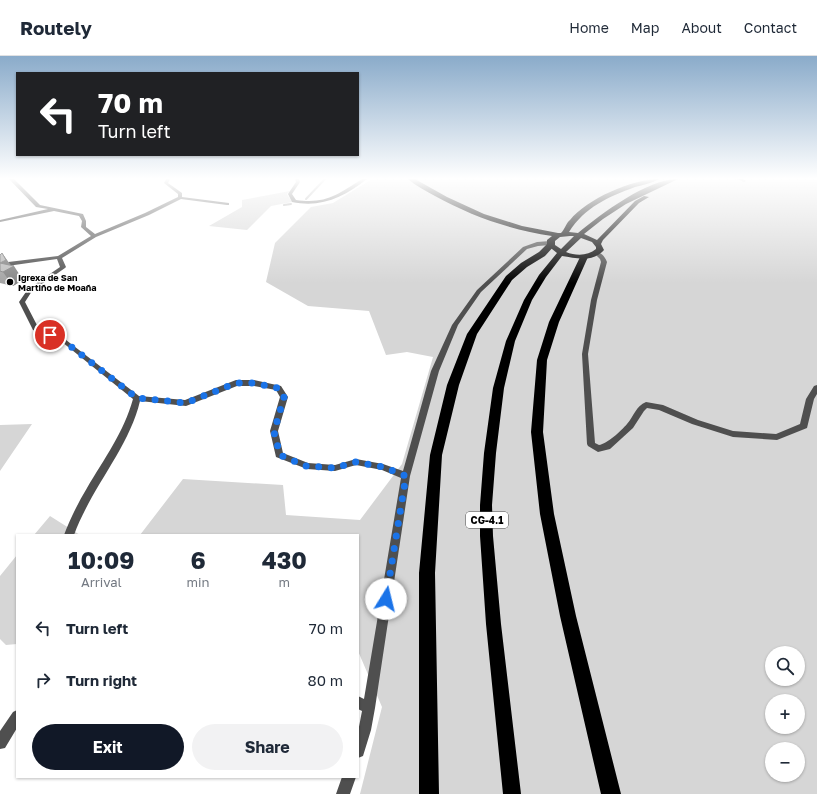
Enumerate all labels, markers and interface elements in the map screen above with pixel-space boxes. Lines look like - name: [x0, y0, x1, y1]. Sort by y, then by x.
- text: Routely: [20, 16, 92, 39]
- text: Home: [569, 19, 609, 36]
- text: Map: [631, 19, 659, 36]
- text: About: [681, 19, 722, 36]
- text: Contact: [744, 19, 797, 36]
- text: 70 m: [98, 86, 163, 119]
- icon: left: [32, 88, 84, 140]
- text: Turn left: [98, 120, 171, 142]
- place label: Igrexa de San Martiño de Moaña: [18, 272, 96, 293]
- marker: Igrexa de San Martiño de Moaña: [5, 277, 15, 287]
- pin: [33, 318, 67, 352]
- icon: arrive: [39, 324, 61, 346]
- road number: CG-4.1: [466, 512, 508, 528]
- text: 10:09: [68, 545, 135, 574]
- text: 6: [190, 545, 206, 574]
- text: 430: [262, 545, 307, 574]
- text: Arrival: [81, 574, 122, 590]
- text: min: [187, 574, 210, 590]
- text: m: [279, 574, 290, 590]
- position arrow: [365, 578, 407, 620]
- icon: left: [32, 617, 54, 639]
- text: Turn left: [66, 619, 128, 637]
- text: 70 m: [309, 619, 343, 637]
- map controls: [765, 646, 805, 782]
- button: search: [765, 646, 805, 686]
- icon: right: [32, 669, 54, 691]
- text: Turn right: [66, 671, 137, 689]
- text: 80 m: [308, 671, 343, 689]
- button: +: [765, 694, 805, 734]
- button: Exit: [32, 724, 184, 770]
- button: Share: [192, 724, 343, 770]
- button: −: [765, 742, 805, 782]

